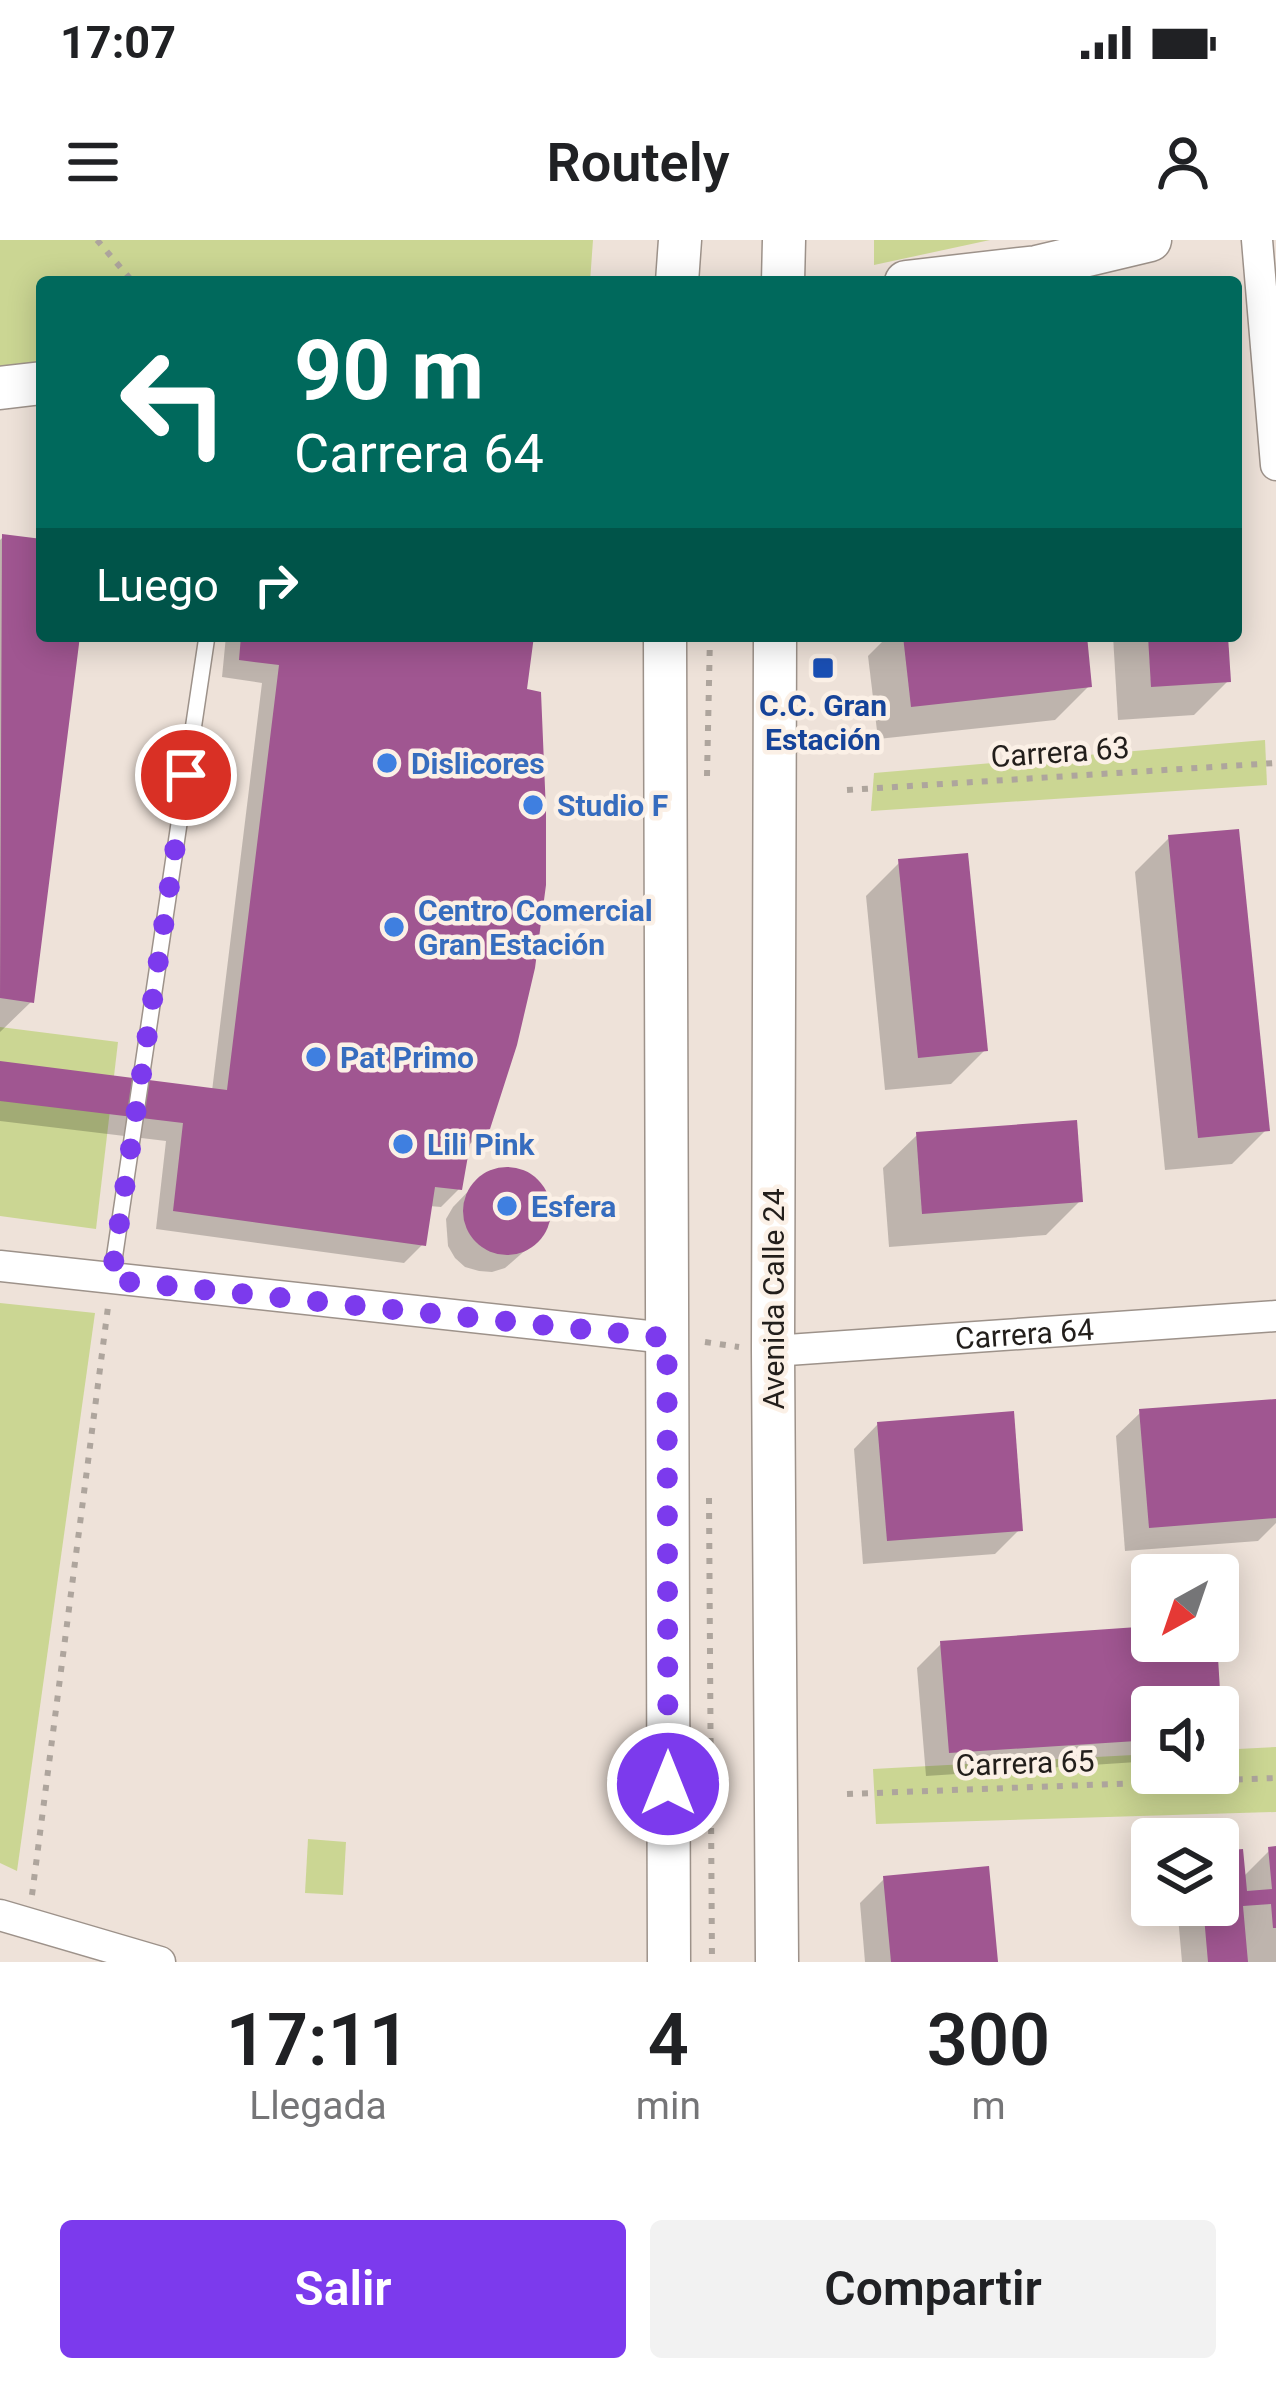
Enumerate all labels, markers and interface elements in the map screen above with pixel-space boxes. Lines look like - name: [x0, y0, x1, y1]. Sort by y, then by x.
- text: 17:07: [60, 16, 176, 69]
- icon: menu: [60, 129, 126, 195]
- icon: person: [1150, 129, 1216, 195]
- text: Routely: [546, 131, 730, 194]
- text: 90 m: [294, 321, 484, 420]
- icon: left: [96, 324, 252, 480]
- text: Carrera 64: [294, 422, 544, 485]
- icon: right: [243, 552, 309, 618]
- text: Luego: [96, 559, 219, 612]
- marker: C.C. Gran Estación: [810, 655, 836, 681]
- place label: C.C. Gran Estación: [759, 688, 887, 757]
- pin: [135, 724, 237, 826]
- street label: Carrera 63: [990, 730, 1130, 774]
- icon: arrive: [153, 742, 219, 808]
- place label: Dislicores: [411, 746, 545, 781]
- marker: Dislicores: [374, 750, 400, 776]
- place label: Studio F: [557, 788, 668, 823]
- marker: Studio F: [520, 792, 546, 818]
- place label: Centro Comercial Gran Estación: [418, 893, 653, 962]
- marker: Centro Comercial Gran Estación: [381, 914, 407, 940]
- place label: Pat Primo: [340, 1040, 474, 1075]
- marker: Pat Primo: [303, 1044, 329, 1070]
- place label: Lili Pink: [427, 1127, 536, 1162]
- marker: Lili Pink: [390, 1131, 416, 1157]
- street label: Avenida Calle 24: [756, 1188, 791, 1410]
- place label: Esfera: [531, 1189, 616, 1224]
- marker: Esfera: [494, 1193, 520, 1219]
- street label: Carrera 64: [954, 1311, 1095, 1356]
- north arrow: [1131, 1554, 1239, 1662]
- map controls: [1131, 1554, 1239, 1926]
- button: sound: [1131, 1686, 1239, 1794]
- position arrow: [605, 1721, 731, 1847]
- street label: Carrera 65: [955, 1743, 1095, 1783]
- button: layers: [1131, 1818, 1239, 1926]
- text: 17:11: [226, 1998, 410, 2083]
- text: 4: [648, 1998, 689, 2083]
- text: 300: [927, 1998, 1050, 2083]
- text: Llegada: [249, 2083, 387, 2129]
- text: min: [636, 2083, 701, 2129]
- text: m: [971, 2083, 1006, 2129]
- button: Salir: [60, 2220, 626, 2358]
- button: Compartir: [650, 2220, 1216, 2358]

